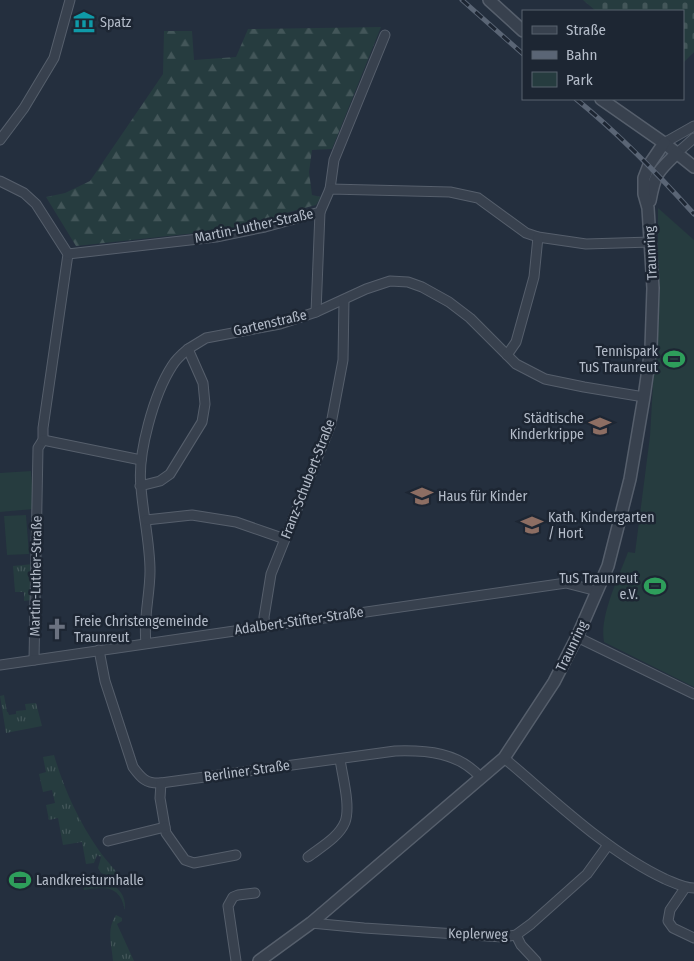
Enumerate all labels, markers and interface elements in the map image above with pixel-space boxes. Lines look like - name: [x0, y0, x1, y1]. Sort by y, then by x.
- museum icon: Spatz: [71, 9, 97, 35]
- legend: [522, 10, 684, 100]
- place label: Spatz: [100, 14, 132, 31]
- text: Straße: [566, 21, 606, 39]
- text: Bahn: [566, 46, 597, 64]
- text: Park: [566, 71, 593, 89]
- street label: Martin-Luther-Straße: [193, 205, 315, 247]
- street label: Traunring: [641, 225, 661, 281]
- street label: Gartenstraße: [232, 306, 308, 340]
- place label: Tennispark TuS Traunreut: [579, 343, 658, 376]
- sports icon: Tennispark TuS Traunreut: [661, 346, 687, 372]
- place label: Städtische Kinderkrippe: [510, 410, 584, 443]
- school or university icon: Städtische Kinderkrippe: [587, 413, 613, 439]
- street label: Franz-Schubert-Straße: [277, 417, 339, 541]
- school or university icon: Haus für Kinder: [409, 483, 435, 509]
- place label: Haus für Kinder: [438, 488, 527, 505]
- place label: Kath. Kindergarten / Hort: [548, 509, 655, 542]
- school or university icon: Kath. Kindergarten / Hort: [519, 512, 545, 538]
- street label: Martin-Luther-Straße: [26, 515, 46, 637]
- place label: TuS Traunreut e.V.: [559, 570, 638, 603]
- sports icon: TuS Traunreut e.V.: [642, 573, 668, 599]
- street label: Adalbert-Stifter-Straße: [233, 604, 365, 638]
- place label: Freie Christengemeinde Traunreut: [74, 613, 209, 646]
- church icon: Freie Christengemeinde Traunreut: [44, 616, 70, 642]
- street label: Traunring: [552, 617, 592, 674]
- street label: Berliner Straße: [203, 757, 291, 785]
- sports icon: Landkreisturnhalle: [7, 867, 33, 893]
- place label: Landkreisturnhalle: [36, 872, 144, 889]
- street label: Keplerweg: [448, 925, 508, 943]

